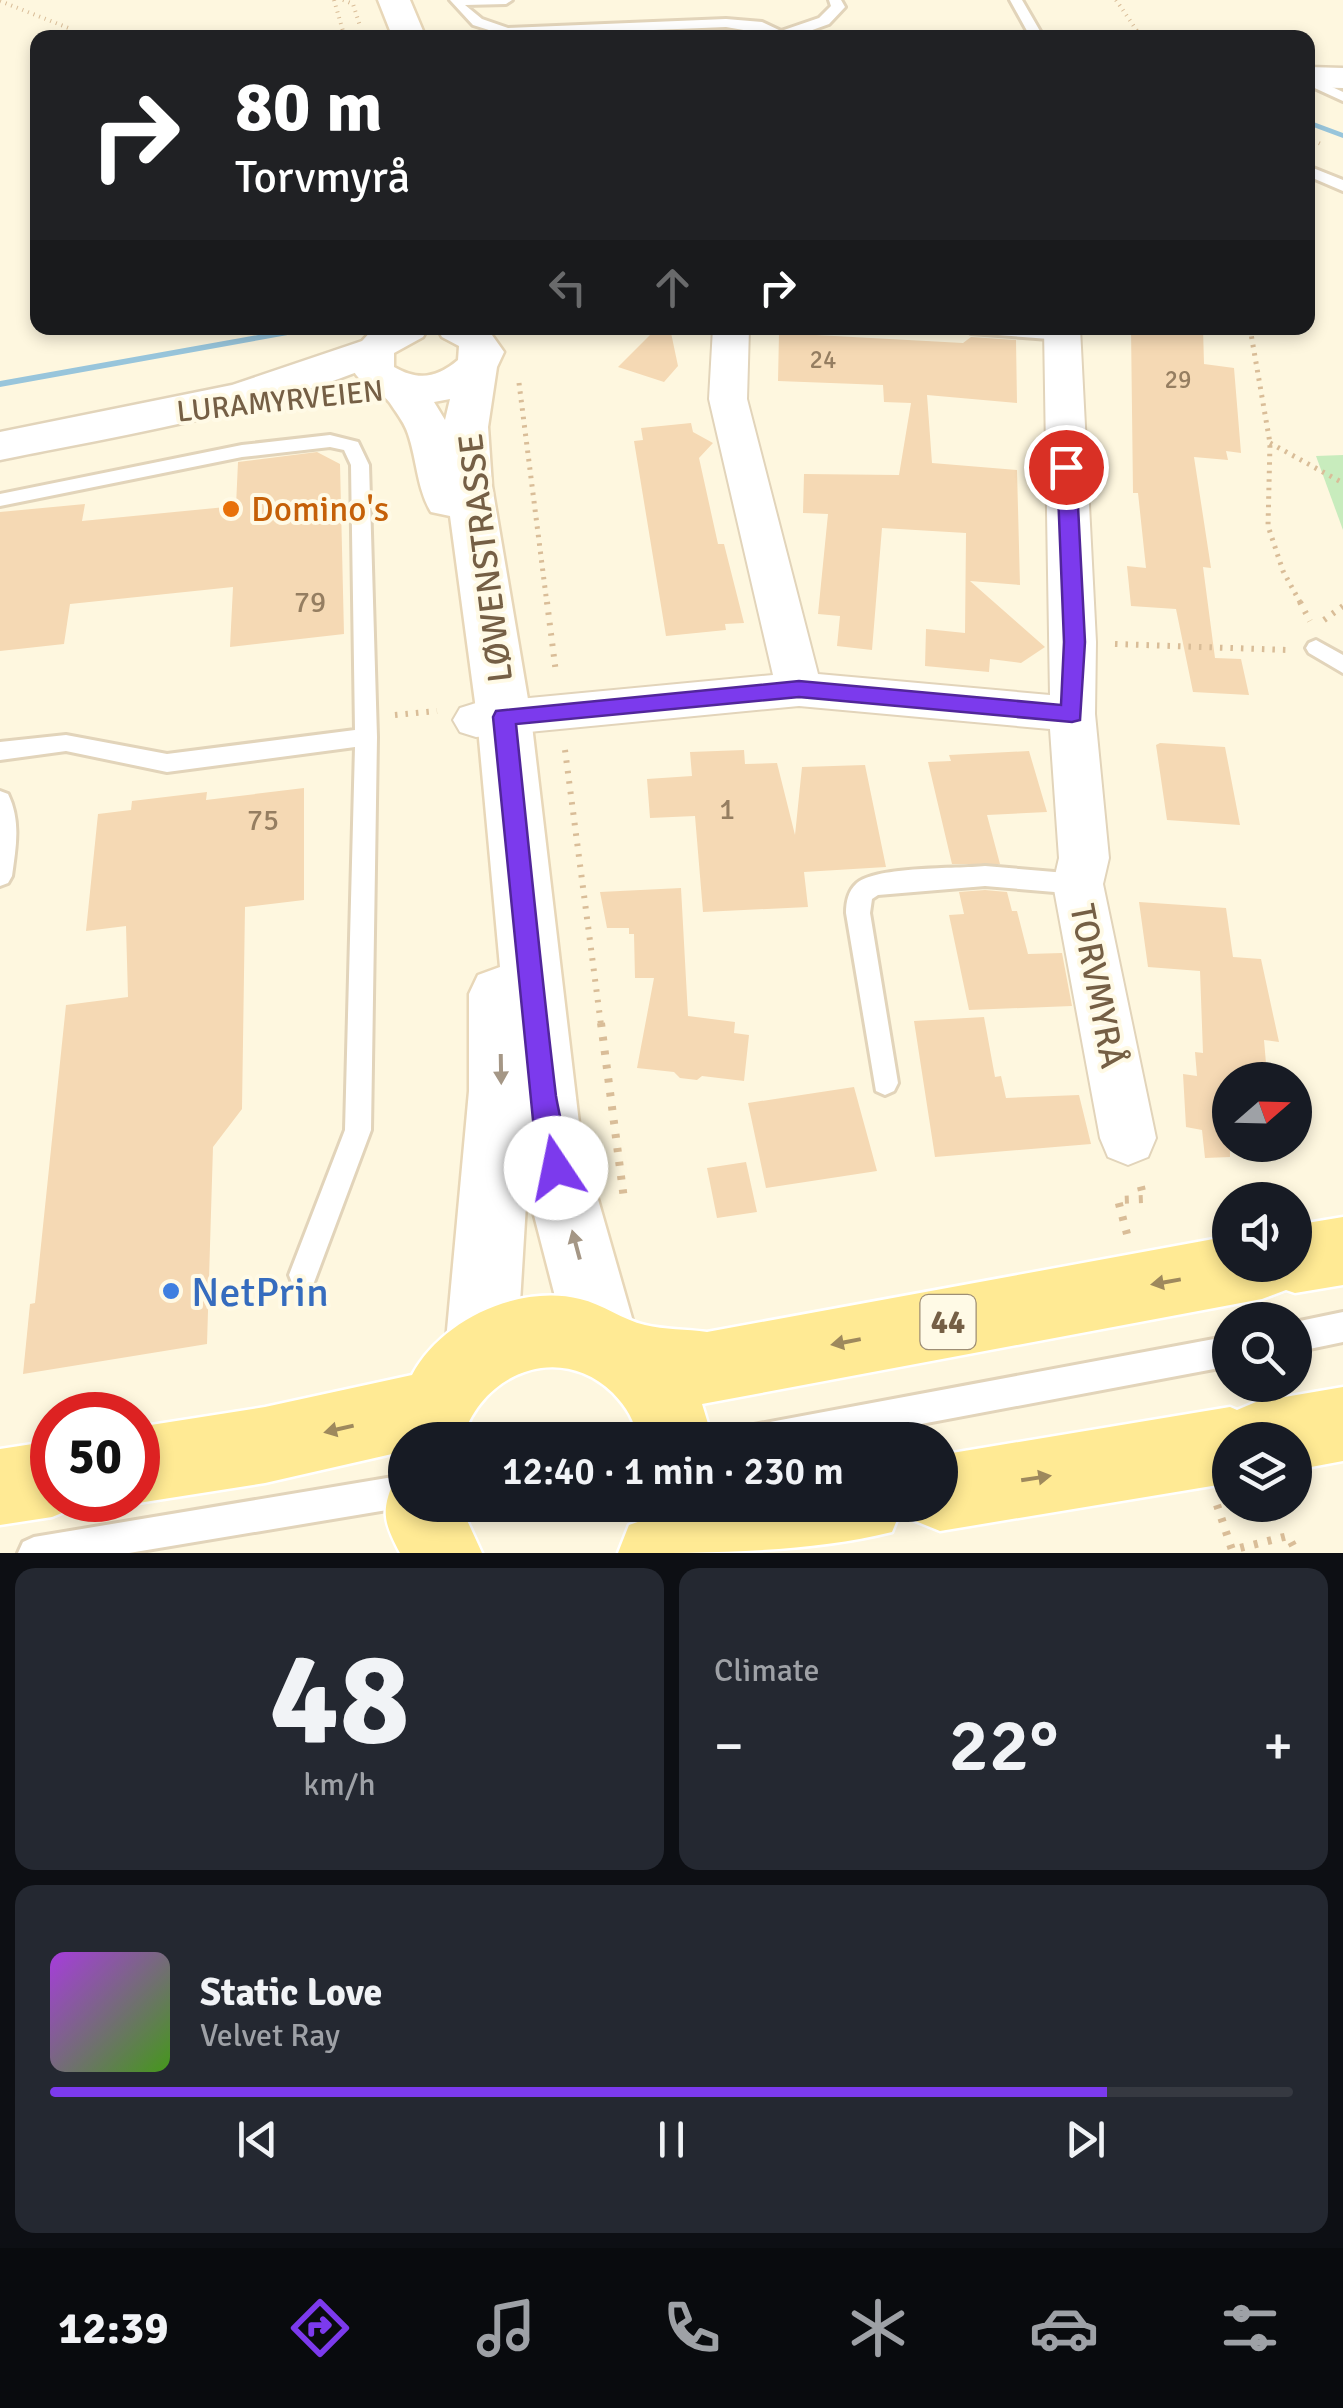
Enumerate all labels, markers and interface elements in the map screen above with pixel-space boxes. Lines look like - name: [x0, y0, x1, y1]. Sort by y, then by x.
- text: 80 m: [235, 64, 383, 150]
- icon: right: [70, 70, 200, 200]
- text: Torvmyrå: [235, 150, 410, 205]
- icon: left: [540, 260, 595, 315]
- icon: ahead: [645, 260, 700, 315]
- icon: right: [750, 260, 805, 315]
- house number: 24: [809, 344, 837, 375]
- house number: 29: [1164, 364, 1192, 395]
- street label: LURAMYRVEIEN: [175, 372, 385, 431]
- pin: [1024, 425, 1109, 510]
- street label: LØWENSTRASSE: [449, 431, 522, 685]
- icon: arrive: [1039, 440, 1094, 495]
- place label: Domino's: [251, 488, 389, 531]
- marker: Domino's: [220, 498, 242, 520]
- house number: 79: [294, 584, 326, 621]
- house number: 1: [719, 791, 735, 828]
- house number: 75: [247, 802, 279, 839]
- street label: TORVMYRÅ: [1061, 900, 1134, 1072]
- one-way arrow: [493, 1053, 509, 1085]
- north arrow: [1212, 1062, 1312, 1162]
- map controls: [1212, 1062, 1312, 1522]
- position arrow: [504, 1116, 608, 1220]
- button: sound: [1212, 1182, 1312, 1282]
- one-way arrow: [568, 1229, 584, 1260]
- place label: NetPrin: [191, 1267, 329, 1318]
- one-way arrow: [1150, 1275, 1181, 1290]
- marker: NetPrin: [160, 1280, 182, 1302]
- road number: 44: [920, 1295, 976, 1349]
- button: search: [1212, 1302, 1312, 1402]
- one-way arrow: [831, 1334, 862, 1350]
- speed limit sign: 50: [30, 1392, 160, 1522]
- one-way arrow: [323, 1422, 354, 1437]
- button: layers: [1212, 1422, 1312, 1522]
- text: 12:40 · 1 min · 230 m: [502, 1448, 844, 1495]
- one-way arrow: [1021, 1469, 1053, 1485]
- text: 48: [269, 1620, 410, 1780]
- text: Climate: [714, 1651, 820, 1690]
- text: 22°: [949, 1699, 1058, 1792]
- text: −: [714, 1712, 744, 1780]
- text: +: [1263, 1712, 1293, 1780]
- text: km/h: [303, 1765, 376, 1804]
- text: Static Love: [200, 1969, 382, 2016]
- text: Velvet Ray: [200, 2016, 340, 2055]
- icon: previous: [230, 2112, 285, 2167]
- icon: pause: [644, 2112, 699, 2167]
- icon: next: [1058, 2112, 1113, 2167]
- icon: directions: [285, 2293, 355, 2363]
- icon: music: [471, 2293, 541, 2363]
- icon: phone: [657, 2293, 727, 2363]
- icon: climate: [843, 2293, 913, 2363]
- icon: car: [1029, 2293, 1099, 2363]
- icon: filters: [1215, 2293, 1285, 2363]
- text: 12:39: [58, 2301, 168, 2356]

